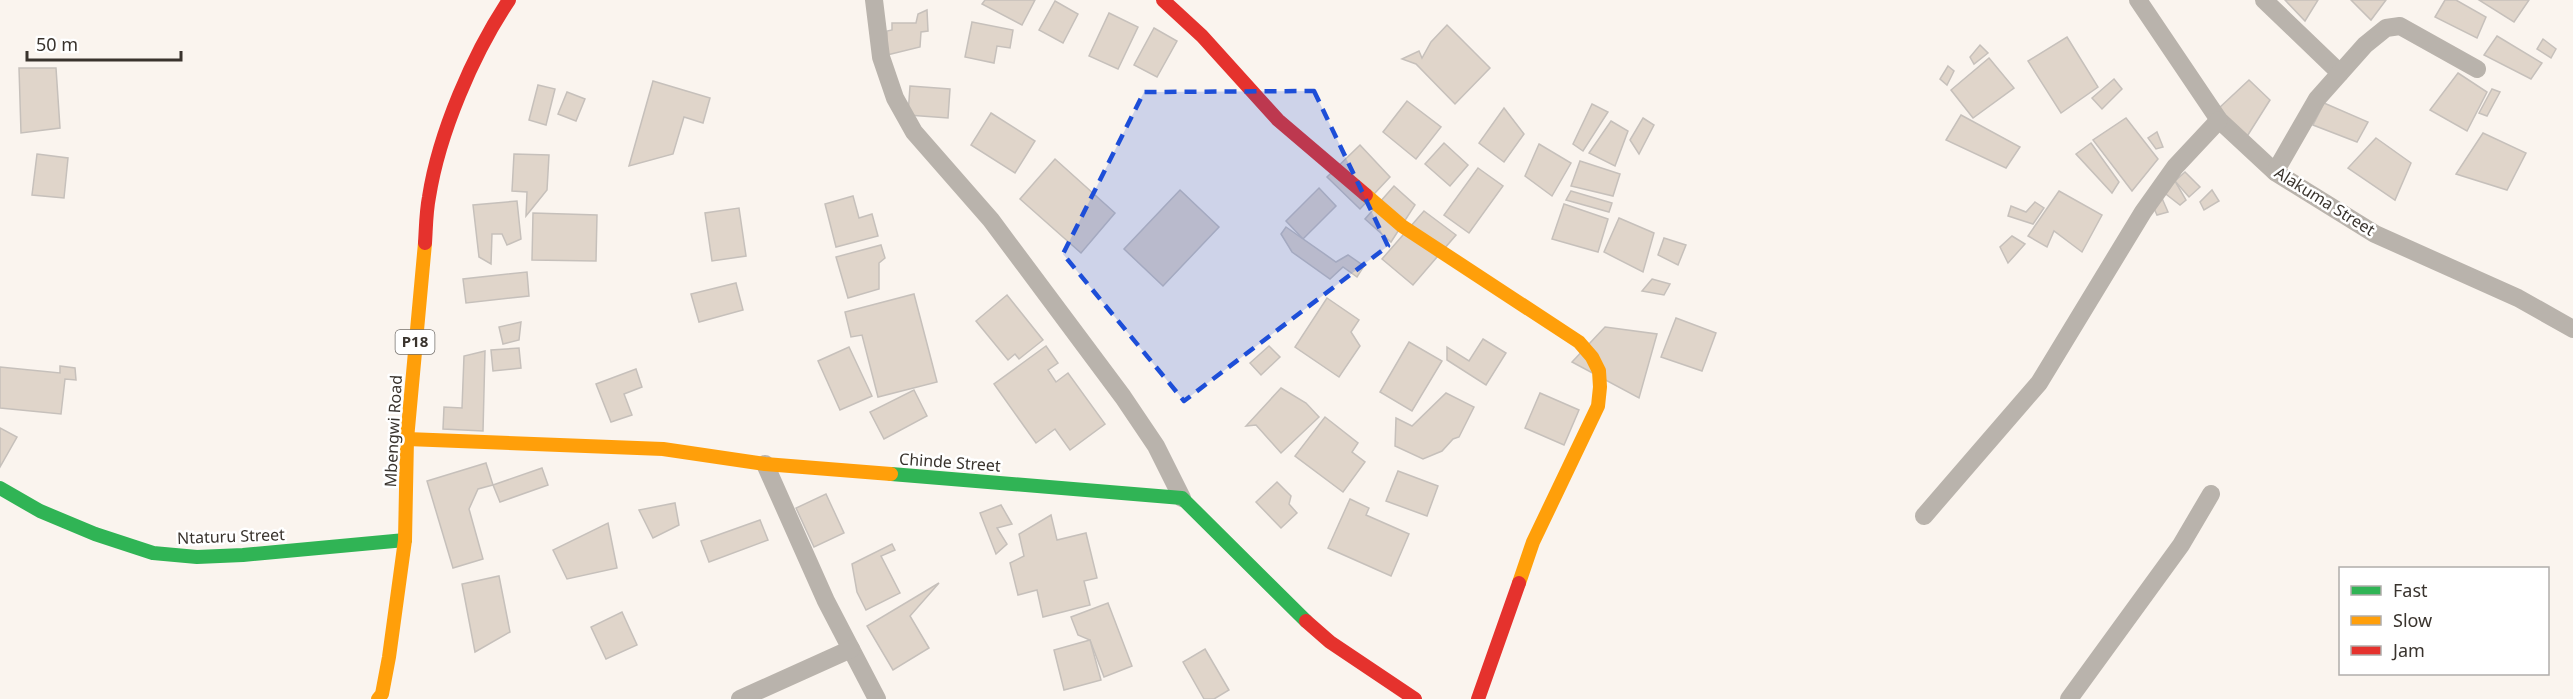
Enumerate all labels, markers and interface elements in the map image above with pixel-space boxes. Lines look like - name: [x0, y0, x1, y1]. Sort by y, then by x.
- scale bar: [27, 24, 182, 62]
- text: 50 m: [36, 32, 78, 56]
- street label: Alakuma Street: [2271, 161, 2380, 241]
- road number: P18: [396, 330, 434, 354]
- street label: Mbengwi Road: [379, 374, 407, 488]
- street label: Chinde Street: [898, 447, 1002, 477]
- street label: Ntaturu Street: [177, 523, 286, 549]
- legend: [2339, 567, 2549, 675]
- text: Fast: [2393, 578, 2428, 602]
- text: Slow: [2393, 608, 2432, 632]
- text: Jam: [2391, 638, 2425, 662]

